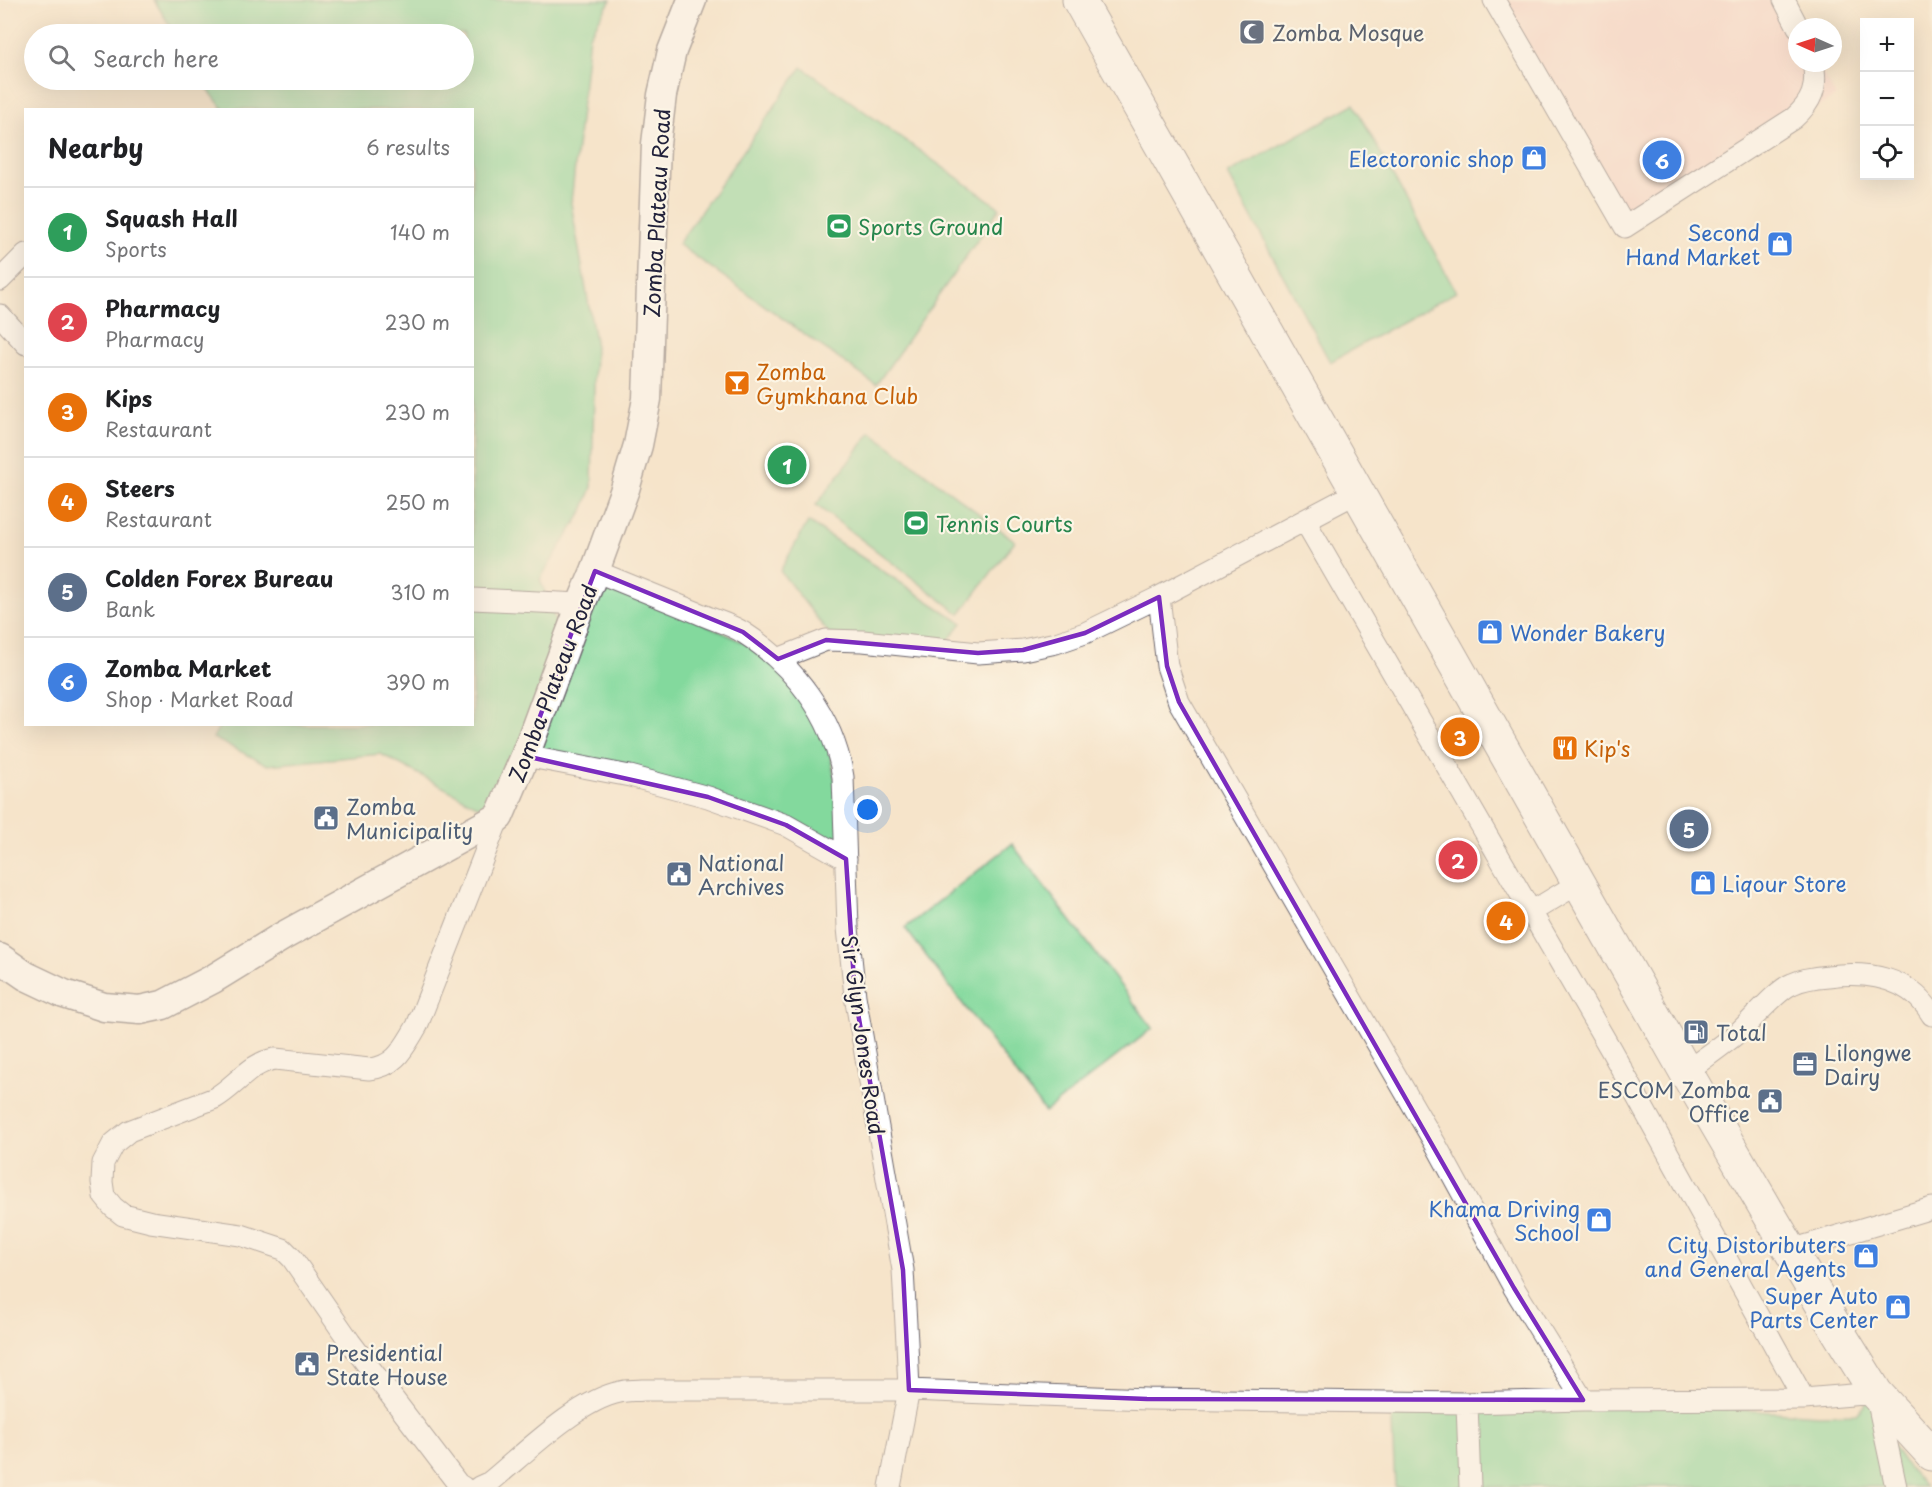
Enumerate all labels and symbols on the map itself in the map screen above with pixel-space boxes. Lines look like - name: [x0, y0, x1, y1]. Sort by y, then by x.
- place label: Zomba Mosque: [1272, 16, 1425, 48]
- mosque icon: Zomba Mosque: [1237, 17, 1267, 47]
- north arrow: [1788, 18, 1842, 72]
- street label: Zomba Plateau Road: [635, 108, 677, 318]
- pin: 6: [1642, 138, 1682, 182]
- place label: Electoronic shop: [1348, 142, 1514, 174]
- shop icon: Electoronic shop: [1519, 143, 1549, 173]
- place label: Sports Ground: [858, 210, 1003, 242]
- sports icon: Sports Ground: [824, 211, 854, 241]
- place label: Second Hand Market: [1626, 216, 1760, 272]
- shop icon: Second Hand Market: [1765, 229, 1795, 259]
- place label: Zomba Gymkhana Club: [756, 355, 918, 411]
- bar icon: Zomba Gymkhana Club: [722, 368, 752, 398]
- pin: 1: [768, 442, 806, 488]
- place label: Tennis Courts: [936, 507, 1073, 539]
- sports icon: Tennis Courts: [901, 508, 931, 538]
- street label: Zomba Plateau Road: [500, 579, 604, 787]
- place label: Wonder Bakery: [1510, 616, 1665, 648]
- shop icon: Wonder Bakery: [1475, 617, 1505, 647]
- pin: 3: [1440, 714, 1480, 760]
- place label: Kip's: [1584, 732, 1630, 764]
- restaurant icon: Kip's: [1550, 733, 1580, 763]
- place label: Zomba Municipality: [346, 790, 473, 846]
- your location: [853, 795, 882, 824]
- public building icon: Zomba Municipality: [311, 803, 341, 833]
- pin: 5: [1670, 806, 1708, 852]
- pin: 2: [1438, 838, 1478, 882]
- place label: National Archives: [698, 846, 784, 902]
- public building icon: National Archives: [664, 859, 694, 889]
- place label: Liqour Store: [1722, 867, 1847, 899]
- shop icon: Liqour Store: [1688, 868, 1718, 898]
- pin: 4: [1486, 898, 1526, 944]
- street label: Sir Glyn Jones Road: [834, 933, 894, 1137]
- place label: Total: [1716, 1016, 1767, 1048]
- fuel station icon: Total: [1681, 1017, 1711, 1047]
- place label: Lilongwe Dairy: [1824, 1036, 1912, 1092]
- office icon: Lilongwe Dairy: [1790, 1049, 1820, 1079]
- place label: ESCOM Zomba Office: [1598, 1073, 1750, 1129]
- public building icon: ESCOM Zomba Office: [1755, 1086, 1785, 1116]
- place label: Khama Driving School: [1428, 1192, 1580, 1248]
- shop icon: Khama Driving School: [1584, 1205, 1614, 1235]
- place label: City Distoributers and General Agents: [1644, 1228, 1846, 1284]
- shop icon: City Distoributers and General Agents: [1851, 1241, 1881, 1271]
- place label: Super Auto Parts Center: [1749, 1279, 1878, 1335]
- shop icon: Super Auto Parts Center: [1883, 1292, 1913, 1322]
- place label: Presidential State House: [326, 1336, 448, 1392]
- public building icon: Presidential State House: [292, 1349, 322, 1379]

